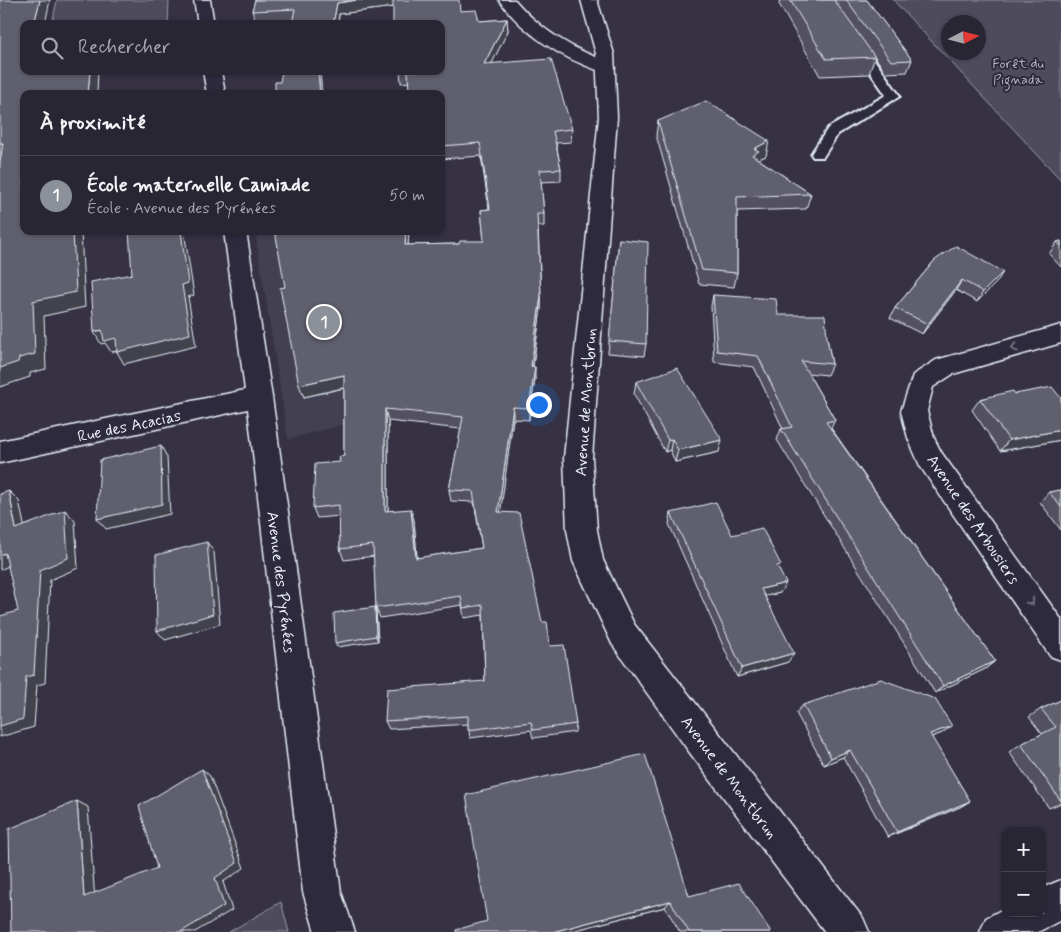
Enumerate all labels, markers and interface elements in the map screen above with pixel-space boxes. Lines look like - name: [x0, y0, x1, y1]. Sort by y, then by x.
- north arrow: [941, 15, 986, 60]
- search box: [20, 20, 445, 75]
- icon: search: [38, 34, 66, 62]
- text: Rechercher: [78, 35, 170, 60]
- park label: Forêt du Pignada: [992, 55, 1044, 91]
- text: À proximité: [40, 109, 146, 137]
- text: École maternelle Camiade: [87, 173, 310, 198]
- text: 1: [52, 185, 60, 206]
- text: 50 m: [389, 185, 425, 206]
- text: École · Avenue des Pyrénées: [87, 198, 276, 219]
- pin: 1: [308, 303, 340, 341]
- street label: Avenue de Montbrun: [571, 327, 602, 477]
- one-way arrow: [1010, 342, 1019, 352]
- your location: [526, 392, 552, 418]
- street label: Rue des Acacias: [76, 405, 183, 448]
- street label: Avenue des Arbousiers: [922, 451, 1024, 589]
- street label: Avenue des Pyrénées: [261, 510, 300, 654]
- one-way arrow: [1025, 596, 1034, 606]
- street label: Avenue de Montbrun: [676, 712, 782, 843]
- map controls: [1001, 827, 1046, 917]
- button: +: [1001, 827, 1046, 872]
- button: −: [1001, 872, 1046, 917]

